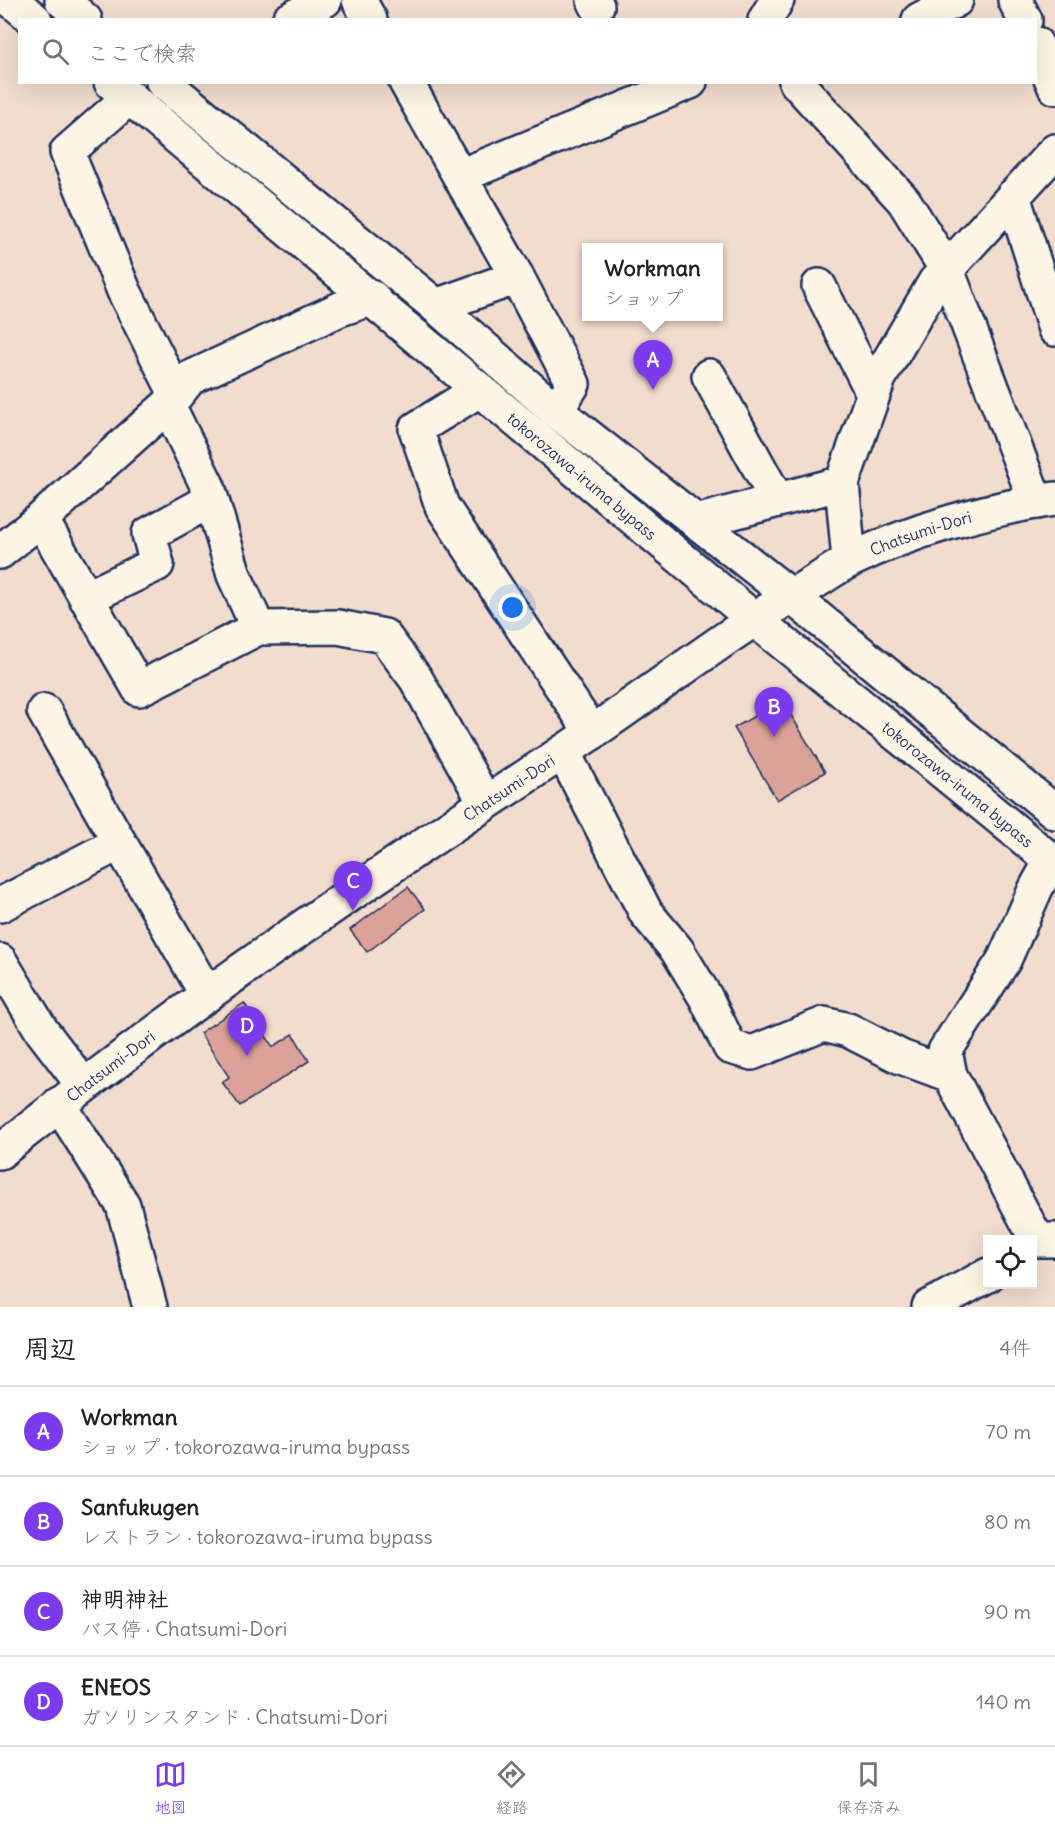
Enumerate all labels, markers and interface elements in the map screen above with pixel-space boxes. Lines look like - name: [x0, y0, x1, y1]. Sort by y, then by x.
- search box: [18, 18, 1037, 84]
- icon: search: [39, 35, 72, 68]
- text: ここで検索: [87, 39, 197, 67]
- popup: [582, 243, 723, 321]
- text: Workman: [604, 254, 701, 282]
- text: ショップ: [604, 285, 684, 310]
- pin: A: [634, 340, 672, 390]
- street label: tokorozawa-iruma bypass: [503, 408, 661, 544]
- street label: Chatsumi-Dori: [867, 507, 974, 560]
- your location: [498, 593, 527, 622]
- pin: B: [754, 688, 794, 737]
- street label: tokorozawa-iruma bypass: [878, 717, 1037, 852]
- street label: Chatsumi-Dori: [459, 750, 559, 825]
- pin: C: [334, 862, 372, 911]
- pin: D: [228, 1006, 266, 1056]
- street label: Chatsumi-Dori: [62, 1026, 159, 1106]
- map controls: [983, 1235, 1037, 1289]
- button: locate: [983, 1235, 1037, 1289]
- text: 周辺: [24, 1332, 76, 1365]
- text: 4件: [999, 1335, 1031, 1360]
- text: Workman: [81, 1403, 177, 1431]
- text: A: [37, 1419, 50, 1444]
- text: 70 m: [986, 1419, 1031, 1444]
- text: ショップ · tokorozawa-iruma bypass: [81, 1434, 410, 1459]
- text: Sanfukugen: [81, 1493, 199, 1521]
- text: B: [37, 1509, 50, 1534]
- text: 80 m: [984, 1509, 1031, 1534]
- text: レストラン · tokorozawa-iruma bypass: [81, 1524, 433, 1549]
- text: 神明神社: [81, 1585, 169, 1613]
- text: C: [37, 1599, 50, 1624]
- text: 90 m: [984, 1599, 1031, 1624]
- text: バス停 · Chatsumi-Dori: [81, 1616, 287, 1641]
- text: ENEOS: [81, 1673, 151, 1701]
- text: D: [36, 1689, 51, 1714]
- text: 140 m: [976, 1689, 1031, 1714]
- text: ガソリンスタンド · Chatsumi-Dori: [81, 1704, 388, 1729]
- tab: 地図: [154, 1758, 187, 1818]
- tab: 経路: [495, 1758, 528, 1818]
- tab: 保存済み: [837, 1758, 901, 1818]

